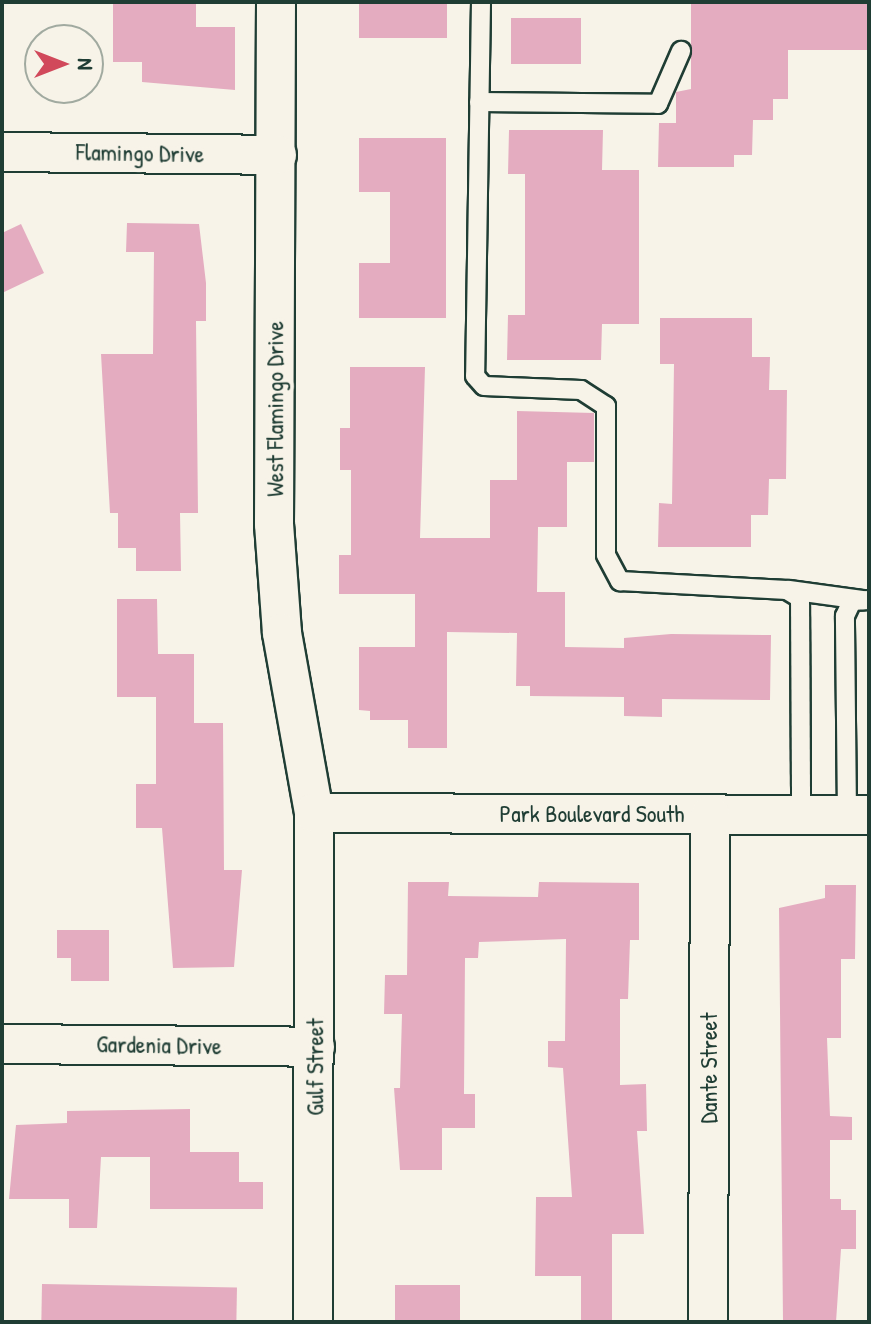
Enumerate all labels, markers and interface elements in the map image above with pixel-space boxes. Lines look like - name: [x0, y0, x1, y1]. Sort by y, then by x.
- north arrow: [24, 24, 104, 104]
- text: N: [71, 58, 101, 70]
- street label: Flamingo Drive: [76, 137, 204, 169]
- street label: West Flamingo Drive: [261, 321, 289, 497]
- street label: Park Boulevard South: [500, 800, 684, 828]
- street label: Dante Street: [695, 1013, 723, 1123]
- street label: Gulf Street: [301, 1018, 329, 1116]
- street label: Gardenia Drive: [96, 1030, 222, 1060]

